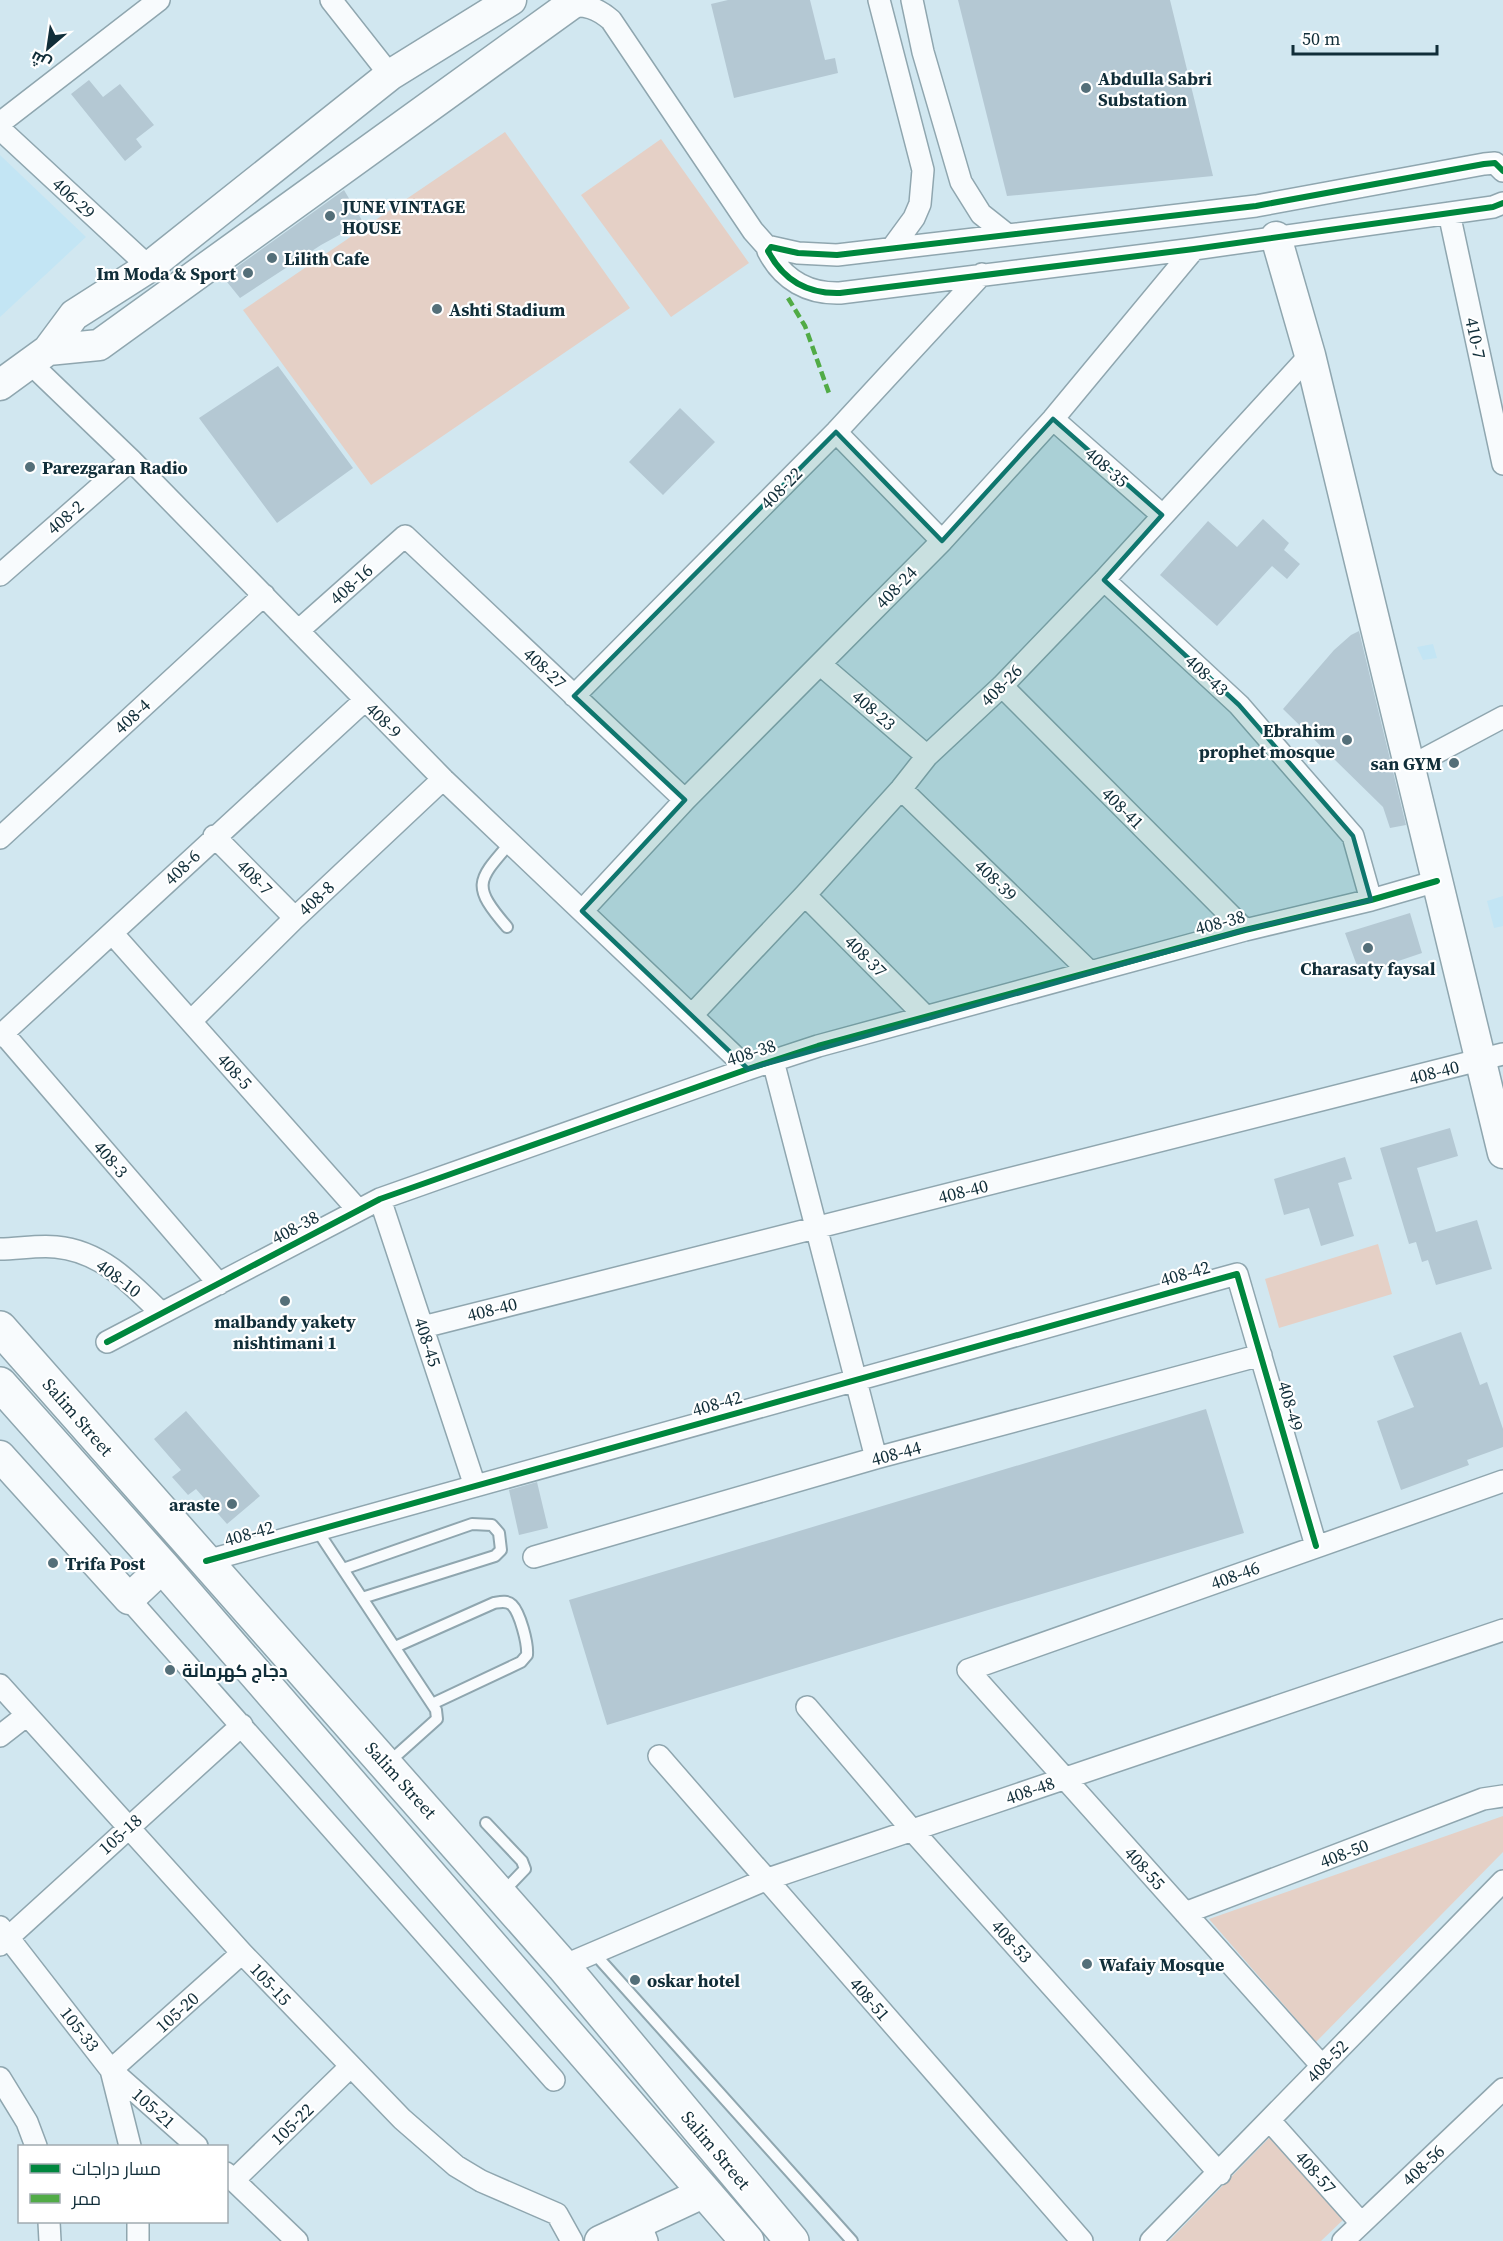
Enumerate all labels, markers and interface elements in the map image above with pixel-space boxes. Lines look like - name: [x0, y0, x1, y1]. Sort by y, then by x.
- north arrow: [18, 18, 78, 78]
- scale bar: [1293, 18, 1437, 56]
- text: 50 m: [1302, 26, 1340, 51]
- text: ش: [26, 47, 55, 76]
- place label: Abdulla Sabri Substation: [1098, 66, 1212, 112]
- marker: Abdulla Sabri Substation: [1079, 81, 1093, 95]
- street label: 406-29: [47, 172, 101, 224]
- place label: JUNE VINTAGE HOUSE: [341, 194, 466, 240]
- marker: JUNE VINTAGE HOUSE: [323, 209, 337, 223]
- place label: Lilith Cafe: [284, 246, 369, 271]
- marker: Lilith Cafe: [265, 251, 279, 265]
- place label: Im Moda & Sport: [96, 261, 237, 286]
- marker: Im Moda & Sport: [241, 266, 255, 280]
- place label: Ashti Stadium: [449, 297, 565, 322]
- marker: Ashti Stadium: [430, 302, 444, 316]
- street label: 410-7: [1459, 315, 1493, 361]
- street label: 408-35: [1080, 441, 1134, 493]
- place label: Parezgaran Radio: [42, 455, 188, 480]
- marker: Parezgaran Radio: [23, 460, 37, 474]
- street label: 408-22: [754, 461, 808, 515]
- street label: 408-2: [41, 494, 89, 540]
- street label: 408-16: [324, 558, 378, 610]
- street label: 408-24: [869, 560, 923, 614]
- street label: 408-27: [518, 642, 572, 694]
- street label: 408-43: [1180, 649, 1234, 701]
- street label: 408-26: [974, 658, 1028, 712]
- street label: 408-23: [847, 684, 901, 736]
- street label: 408-4: [108, 693, 156, 739]
- street label: 408-9: [360, 696, 408, 744]
- place label: Ebrahim prophet mosque: [1199, 718, 1335, 764]
- marker: Ebrahim prophet mosque: [1340, 733, 1354, 747]
- place label: san GYM: [1371, 751, 1442, 776]
- marker: san GYM: [1447, 756, 1461, 770]
- street label: 408-41: [1096, 781, 1150, 835]
- street label: 408-6: [158, 844, 206, 890]
- street label: 408-7: [231, 853, 279, 901]
- street label: 408-39: [969, 853, 1023, 907]
- street label: 408-8: [292, 875, 340, 921]
- street label: 408-38: [1192, 903, 1248, 941]
- street label: 408-37: [839, 929, 893, 983]
- marker: Charasaty faysal: [1361, 941, 1375, 955]
- place label: Charasaty faysal: [1300, 956, 1436, 981]
- street label: 408-38: [723, 1032, 779, 1072]
- street label: 408-5: [212, 1047, 258, 1095]
- street label: 408-40: [1406, 1054, 1462, 1090]
- street label: 408-3: [88, 1135, 134, 1183]
- street label: 408-40: [935, 1173, 991, 1209]
- street label: 408-38: [267, 1204, 323, 1250]
- street label: 408-10: [91, 1253, 147, 1303]
- street label: 408-42: [1157, 1254, 1213, 1292]
- street label: 408-40: [464, 1291, 520, 1327]
- marker: malbandy yakety nishtimani 1: [278, 1294, 292, 1308]
- place label: malbandy yakety nishtimani 1: [214, 1309, 356, 1355]
- street label: 408-45: [408, 1314, 448, 1370]
- street label: Salim Street: [37, 1373, 119, 1462]
- street label: 408-49: [1272, 1378, 1310, 1434]
- street label: 408-42: [689, 1384, 745, 1422]
- street label: 408-44: [868, 1434, 924, 1472]
- place label: araste: [169, 1492, 220, 1517]
- marker: araste: [225, 1497, 239, 1511]
- street label: 408-42: [221, 1514, 277, 1552]
- place label: Trifa Post: [65, 1551, 146, 1576]
- street label: 408-46: [1207, 1555, 1263, 1595]
- marker: Trifa Post: [46, 1556, 60, 1570]
- place label: دجاج كهرمانة: [182, 1658, 288, 1683]
- marker: دجاج كهرمانة: [163, 1663, 177, 1677]
- street label: Salim Street: [360, 1736, 443, 1824]
- street label: 408-48: [1002, 1770, 1058, 1810]
- street label: 105-18: [93, 1808, 147, 1860]
- street label: 408-50: [1316, 1832, 1372, 1874]
- street label: 408-55: [1119, 1841, 1171, 1895]
- street label: 408-53: [986, 1914, 1038, 1968]
- place label: Wafaiy Mosque: [1099, 1952, 1224, 1977]
- street label: 105-15: [245, 1957, 297, 2011]
- marker: Wafaiy Mosque: [1080, 1957, 1094, 1971]
- place label: oskar hotel: [647, 1968, 740, 1993]
- street label: 408-51: [844, 1972, 896, 2026]
- marker: oskar hotel: [628, 1973, 642, 1987]
- street label: 105-20: [150, 1986, 204, 2038]
- street label: 105-33: [55, 2001, 105, 2057]
- street label: 408-52: [1300, 2034, 1354, 2088]
- street label: 105-21: [127, 2082, 181, 2134]
- street label: 105-22: [265, 2097, 319, 2151]
- street label: Salim Street: [676, 2105, 757, 2195]
- street label: 408-56: [1396, 2139, 1450, 2191]
- legend: [18, 2145, 228, 2223]
- street label: 408-57: [1290, 2145, 1342, 2199]
- text: مسار دراجات: [72, 2156, 161, 2181]
- text: ممر: [71, 2186, 101, 2211]

